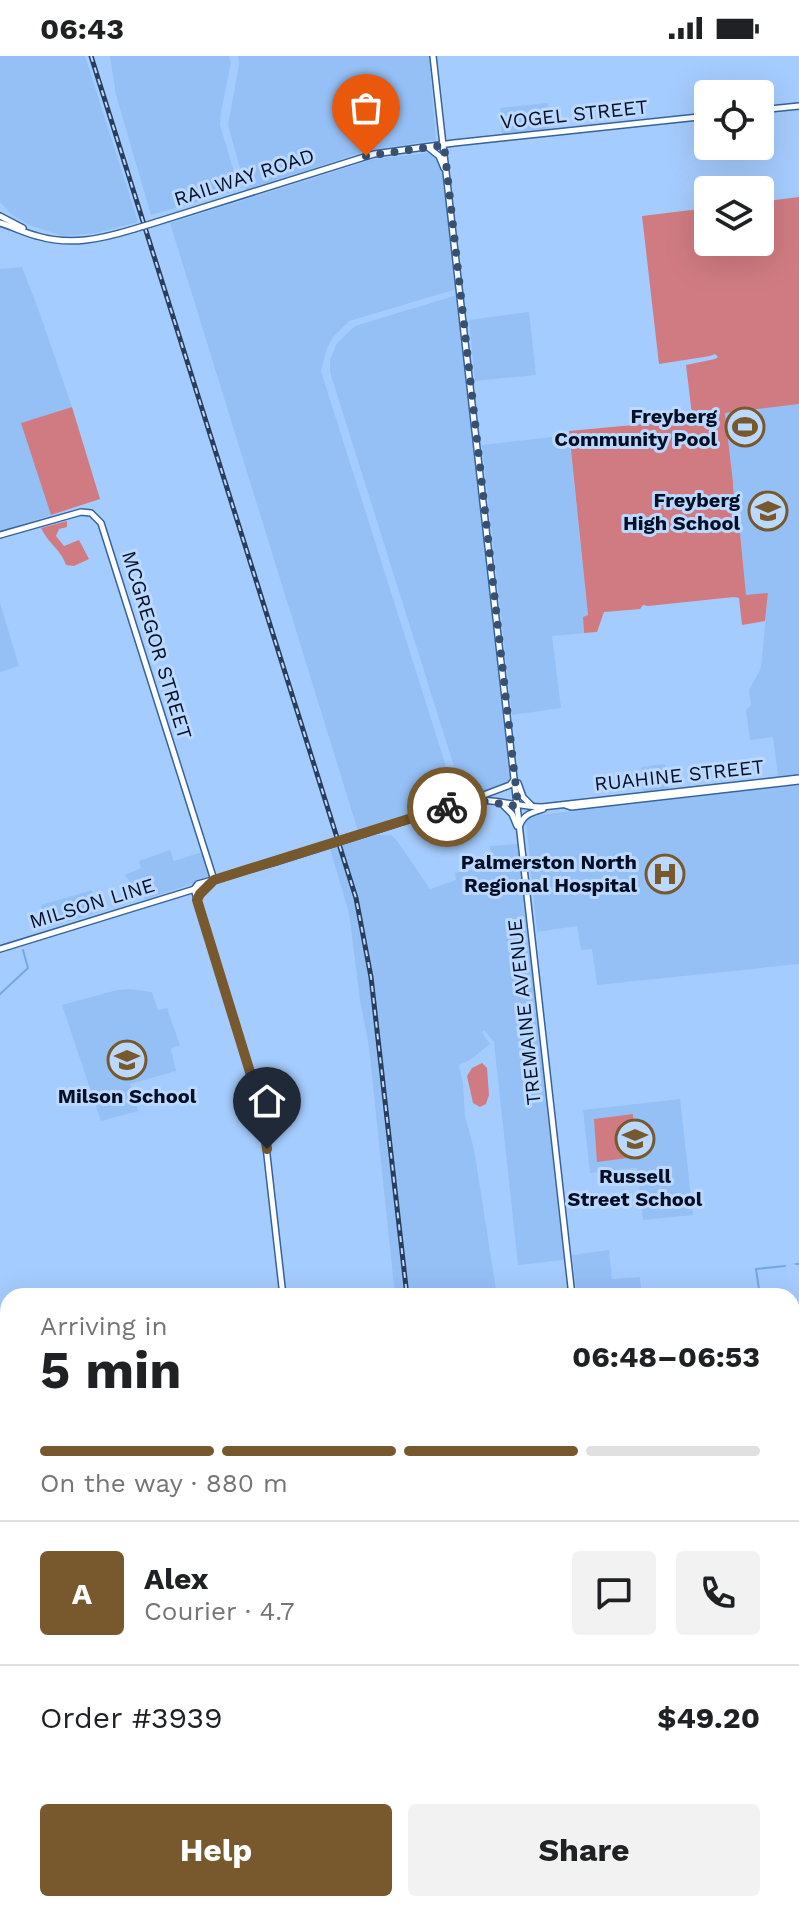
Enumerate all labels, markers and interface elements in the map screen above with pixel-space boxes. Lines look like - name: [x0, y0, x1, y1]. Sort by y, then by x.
- text: 06:43: [40, 11, 124, 46]
- pin: [332, 74, 400, 156]
- map controls: [694, 80, 774, 256]
- button: locate: [694, 80, 774, 160]
- icon: bag: [344, 86, 388, 130]
- street label: VOGEL STREET: [499, 94, 649, 134]
- street label: RAILWAY ROAD: [171, 143, 317, 211]
- button: layers: [694, 176, 774, 256]
- place label: Freyberg Community Pool: [554, 404, 718, 451]
- sports icon: Freyberg Community Pool: [724, 406, 766, 448]
- place label: Freyberg High School: [623, 488, 741, 535]
- school or university icon: Freyberg High School: [747, 490, 789, 532]
- street label: MCGREGOR STREET: [117, 548, 197, 742]
- street label: RUAHINE STREET: [593, 754, 765, 796]
- courier: [407, 767, 487, 847]
- icon: bike: [425, 785, 469, 829]
- place label: Palmerston North Regional Hospital: [461, 850, 637, 897]
- hospital icon: Palmerston North Regional Hospital: [644, 853, 686, 895]
- street label: MILSON LINE: [27, 873, 157, 933]
- street label: TREMAINE AVENUE: [502, 918, 546, 1106]
- school or university icon: Milson School: [106, 1039, 148, 1081]
- pin: [233, 1067, 301, 1149]
- icon: home: [245, 1079, 289, 1123]
- place label: Milson School: [58, 1084, 197, 1108]
- school or university icon: Russell Street School: [614, 1118, 656, 1160]
- place label: Russell Street School: [568, 1164, 703, 1211]
- text: Arriving in: [40, 1311, 168, 1341]
- text: 06:48–06:53: [572, 1339, 760, 1374]
- text: 5 min: [40, 1340, 182, 1401]
- text: On the way · 880 m: [40, 1468, 288, 1498]
- button: chat: [572, 1551, 656, 1635]
- button: phone: [676, 1551, 760, 1635]
- text: Alex: [144, 1561, 208, 1596]
- text: A: [72, 1576, 92, 1611]
- text: Courier · 4.7: [144, 1596, 294, 1626]
- text: Order #3939: [40, 1700, 223, 1735]
- text: $49.20: [657, 1700, 760, 1735]
- button: Help: [40, 1804, 392, 1896]
- button: Share: [408, 1804, 760, 1896]

